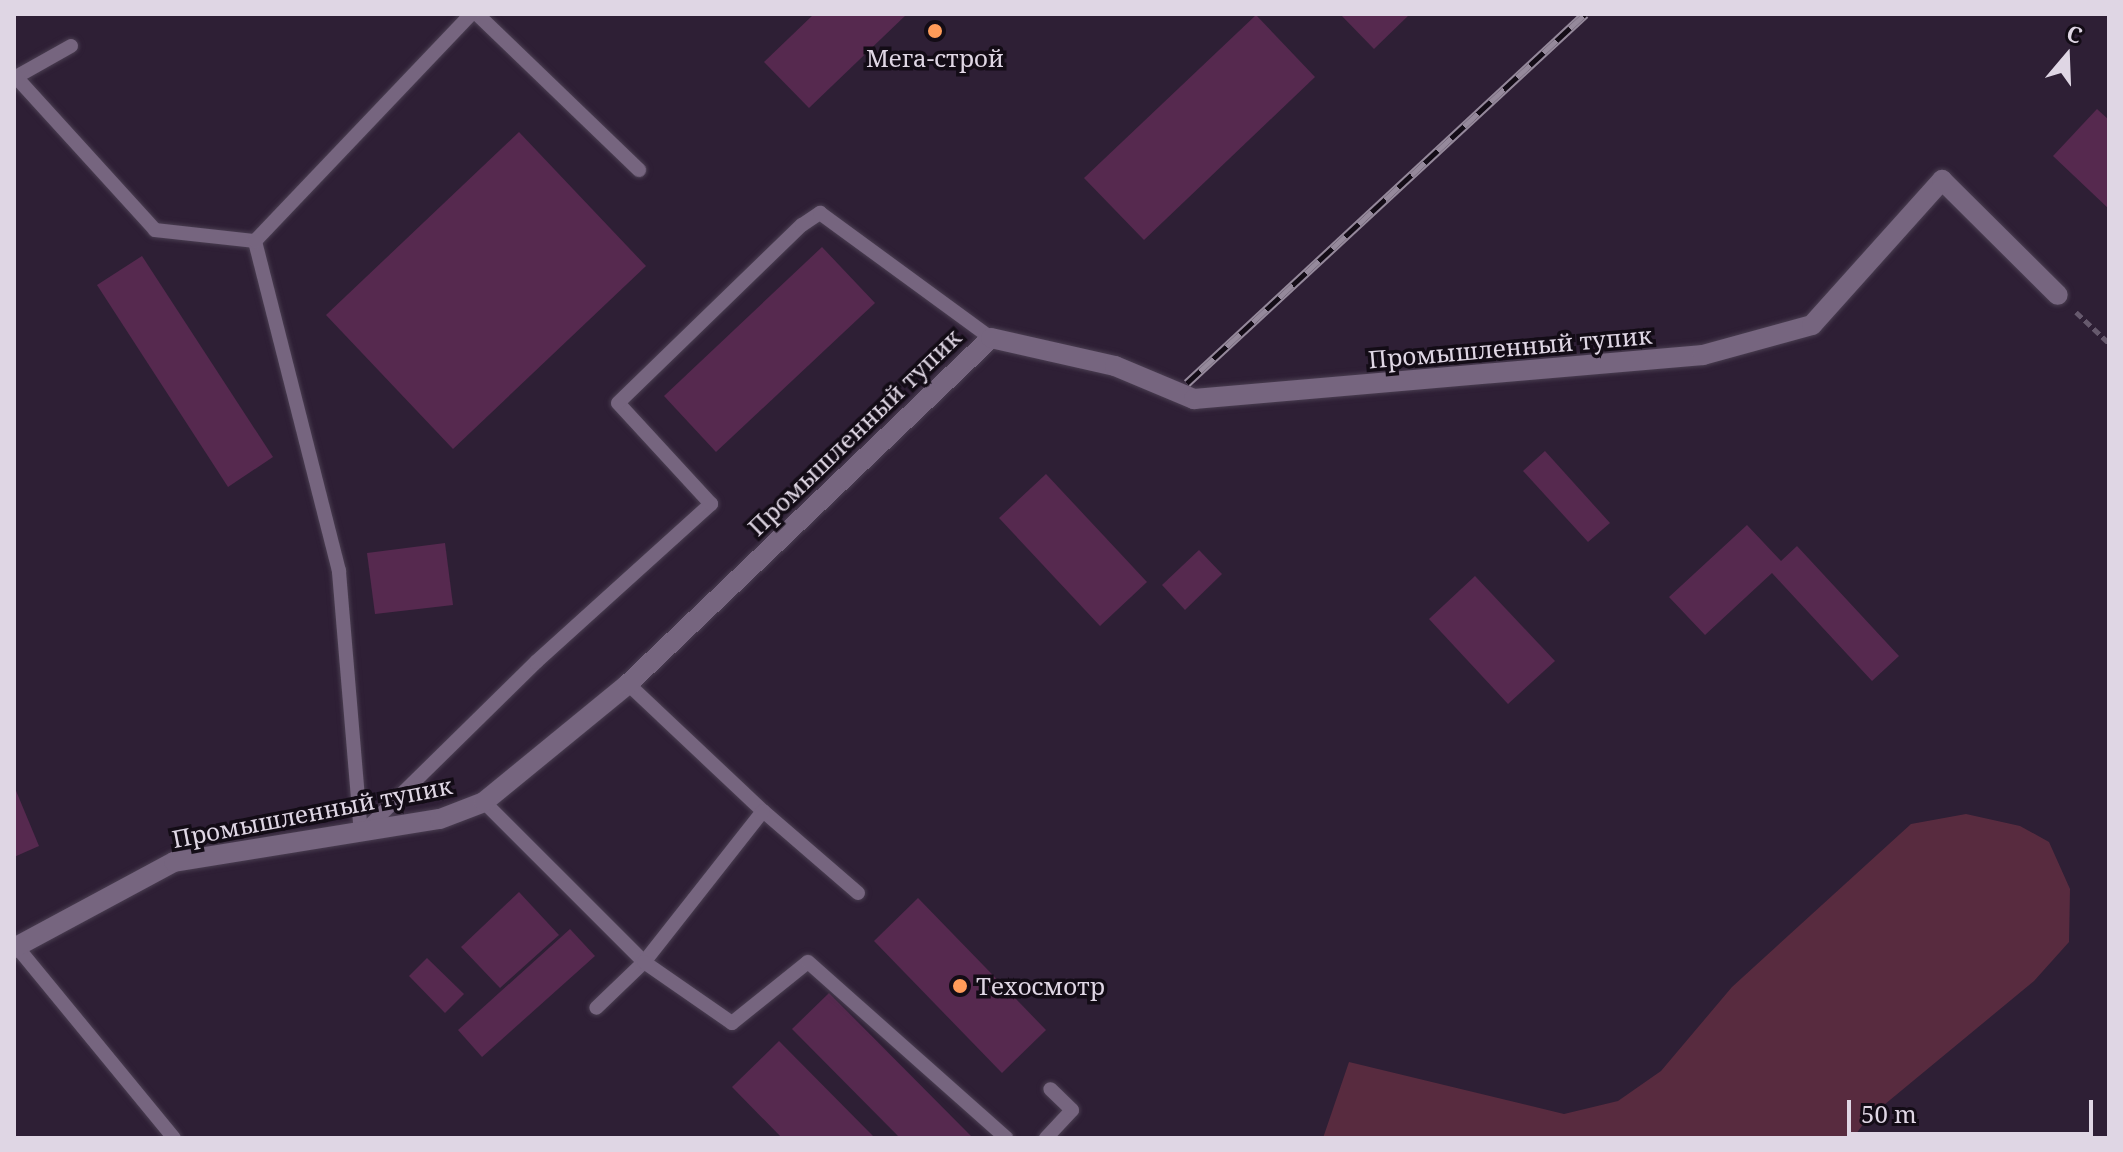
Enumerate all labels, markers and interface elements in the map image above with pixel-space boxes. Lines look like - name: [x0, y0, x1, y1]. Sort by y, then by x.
- north arrow: [2027, 16, 2107, 96]
- text: С: [2063, 17, 2087, 50]
- marker: Мега-строй: [926, 22, 944, 40]
- place label: Мега-строй: [866, 44, 1004, 72]
- street label: Промышленный тупик: [1367, 320, 1653, 374]
- street label: Промышленный тупик: [742, 323, 966, 541]
- street label: Промышленный тупик: [170, 771, 454, 853]
- place label: Техосмотр: [976, 972, 1105, 1000]
- marker: Техосмотр: [951, 977, 969, 995]
- scale bar: [1851, 1084, 2097, 1134]
- text: 50 m: [1861, 1097, 1917, 1130]

